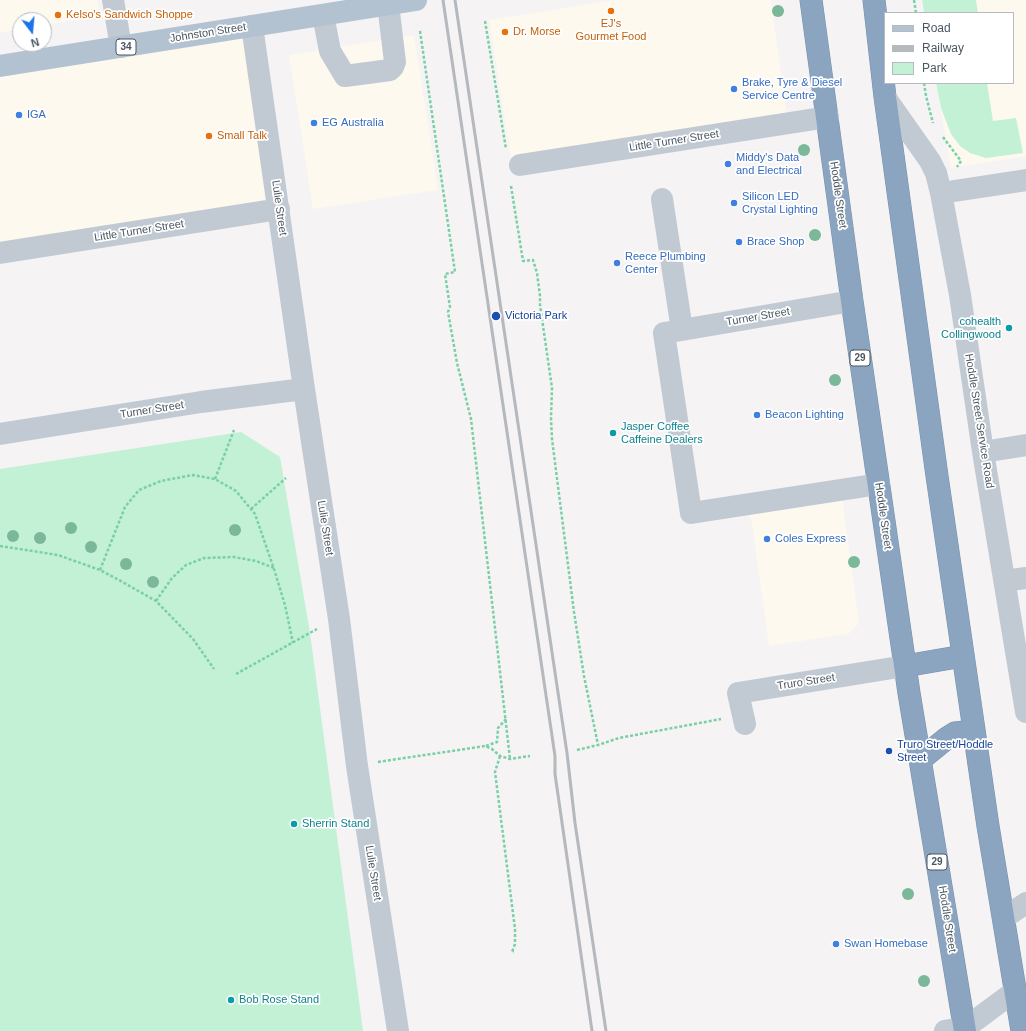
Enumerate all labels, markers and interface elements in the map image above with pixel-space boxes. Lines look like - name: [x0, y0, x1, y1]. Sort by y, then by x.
- marker: EJ's Gourmet Food: [606, 6, 616, 16]
- place label: Kelso's Sandwich Shoppe: [66, 8, 193, 22]
- marker: Kelso's Sandwich Shoppe: [53, 10, 63, 20]
- north arrow: [12, 12, 52, 52]
- legend: [884, 12, 1014, 84]
- place label: EJ's Gourmet Food: [576, 17, 646, 43]
- street label: Johnston Street: [169, 20, 247, 46]
- text: Road: [922, 21, 951, 35]
- place label: Dr. Morse: [513, 25, 561, 39]
- marker: Dr. Morse: [500, 27, 510, 37]
- text: N: [30, 36, 41, 49]
- road number: 34: [116, 39, 136, 55]
- text: Railway: [922, 41, 964, 55]
- text: Park: [922, 61, 947, 75]
- place label: Brake, Tyre & Diesel Service Centre: [742, 76, 842, 102]
- marker: Brake, Tyre & Diesel Service Centre: [729, 84, 739, 94]
- place label: IGA: [27, 108, 46, 122]
- marker: IGA: [14, 110, 24, 120]
- place label: EG Australia: [322, 116, 384, 130]
- marker: EG Australia: [309, 118, 319, 128]
- street label: Little Turner Street: [628, 127, 720, 155]
- place label: Small Talk: [217, 129, 267, 143]
- marker: Small Talk: [204, 131, 214, 141]
- place label: Middy's Data and Electrical: [736, 151, 802, 177]
- marker: Middy's Data and Electrical: [723, 159, 733, 169]
- street label: Hoddle Street: [827, 161, 849, 229]
- street label: Lulie Street: [269, 180, 289, 236]
- place label: Silicon LED Crystal Lighting: [742, 190, 818, 216]
- marker: Silicon LED Crystal Lighting: [729, 198, 739, 208]
- street label: Little Turner Street: [93, 217, 185, 245]
- place label: Brace Shop: [747, 235, 804, 249]
- marker: Brace Shop: [734, 237, 744, 247]
- place label: Reece Plumbing Center: [625, 250, 706, 276]
- marker: Reece Plumbing Center: [612, 258, 622, 268]
- street label: Turner Street: [725, 305, 791, 329]
- place label: Victoria Park: [505, 309, 567, 323]
- marker: Victoria Park: [490, 310, 502, 322]
- place label: cohealth Collingwood: [941, 315, 1001, 341]
- marker: cohealth Collingwood: [1004, 323, 1014, 333]
- road number: 29: [850, 350, 870, 366]
- street label: Hoddle Street Service Road: [962, 353, 996, 489]
- street label: Turner Street: [119, 398, 185, 422]
- place label: Beacon Lighting: [765, 408, 844, 422]
- marker: Beacon Lighting: [752, 410, 762, 420]
- place label: Jasper Coffee Caffeine Dealers: [621, 420, 703, 446]
- marker: Jasper Coffee Caffeine Dealers: [608, 428, 618, 438]
- street label: Hoddle Street: [872, 482, 894, 550]
- street label: Lulie Street: [314, 499, 336, 557]
- place label: Coles Express: [775, 532, 846, 546]
- marker: Coles Express: [762, 534, 772, 544]
- street label: Truro Street: [776, 671, 836, 693]
- place label: Truro Street/Hoddle Street: [897, 738, 993, 764]
- marker: Truro Street/Hoddle Street: [884, 746, 894, 756]
- place label: Sherrin Stand: [302, 817, 369, 831]
- marker: Sherrin Stand: [289, 819, 299, 829]
- street label: Lulie Street: [362, 844, 384, 902]
- road number: 29: [927, 854, 947, 870]
- street label: Hoddle Street: [935, 885, 959, 953]
- place label: Swan Homebase: [844, 937, 928, 951]
- marker: Swan Homebase: [831, 939, 841, 949]
- place label: Bob Rose Stand: [239, 993, 319, 1007]
- marker: Bob Rose Stand: [226, 995, 236, 1005]

